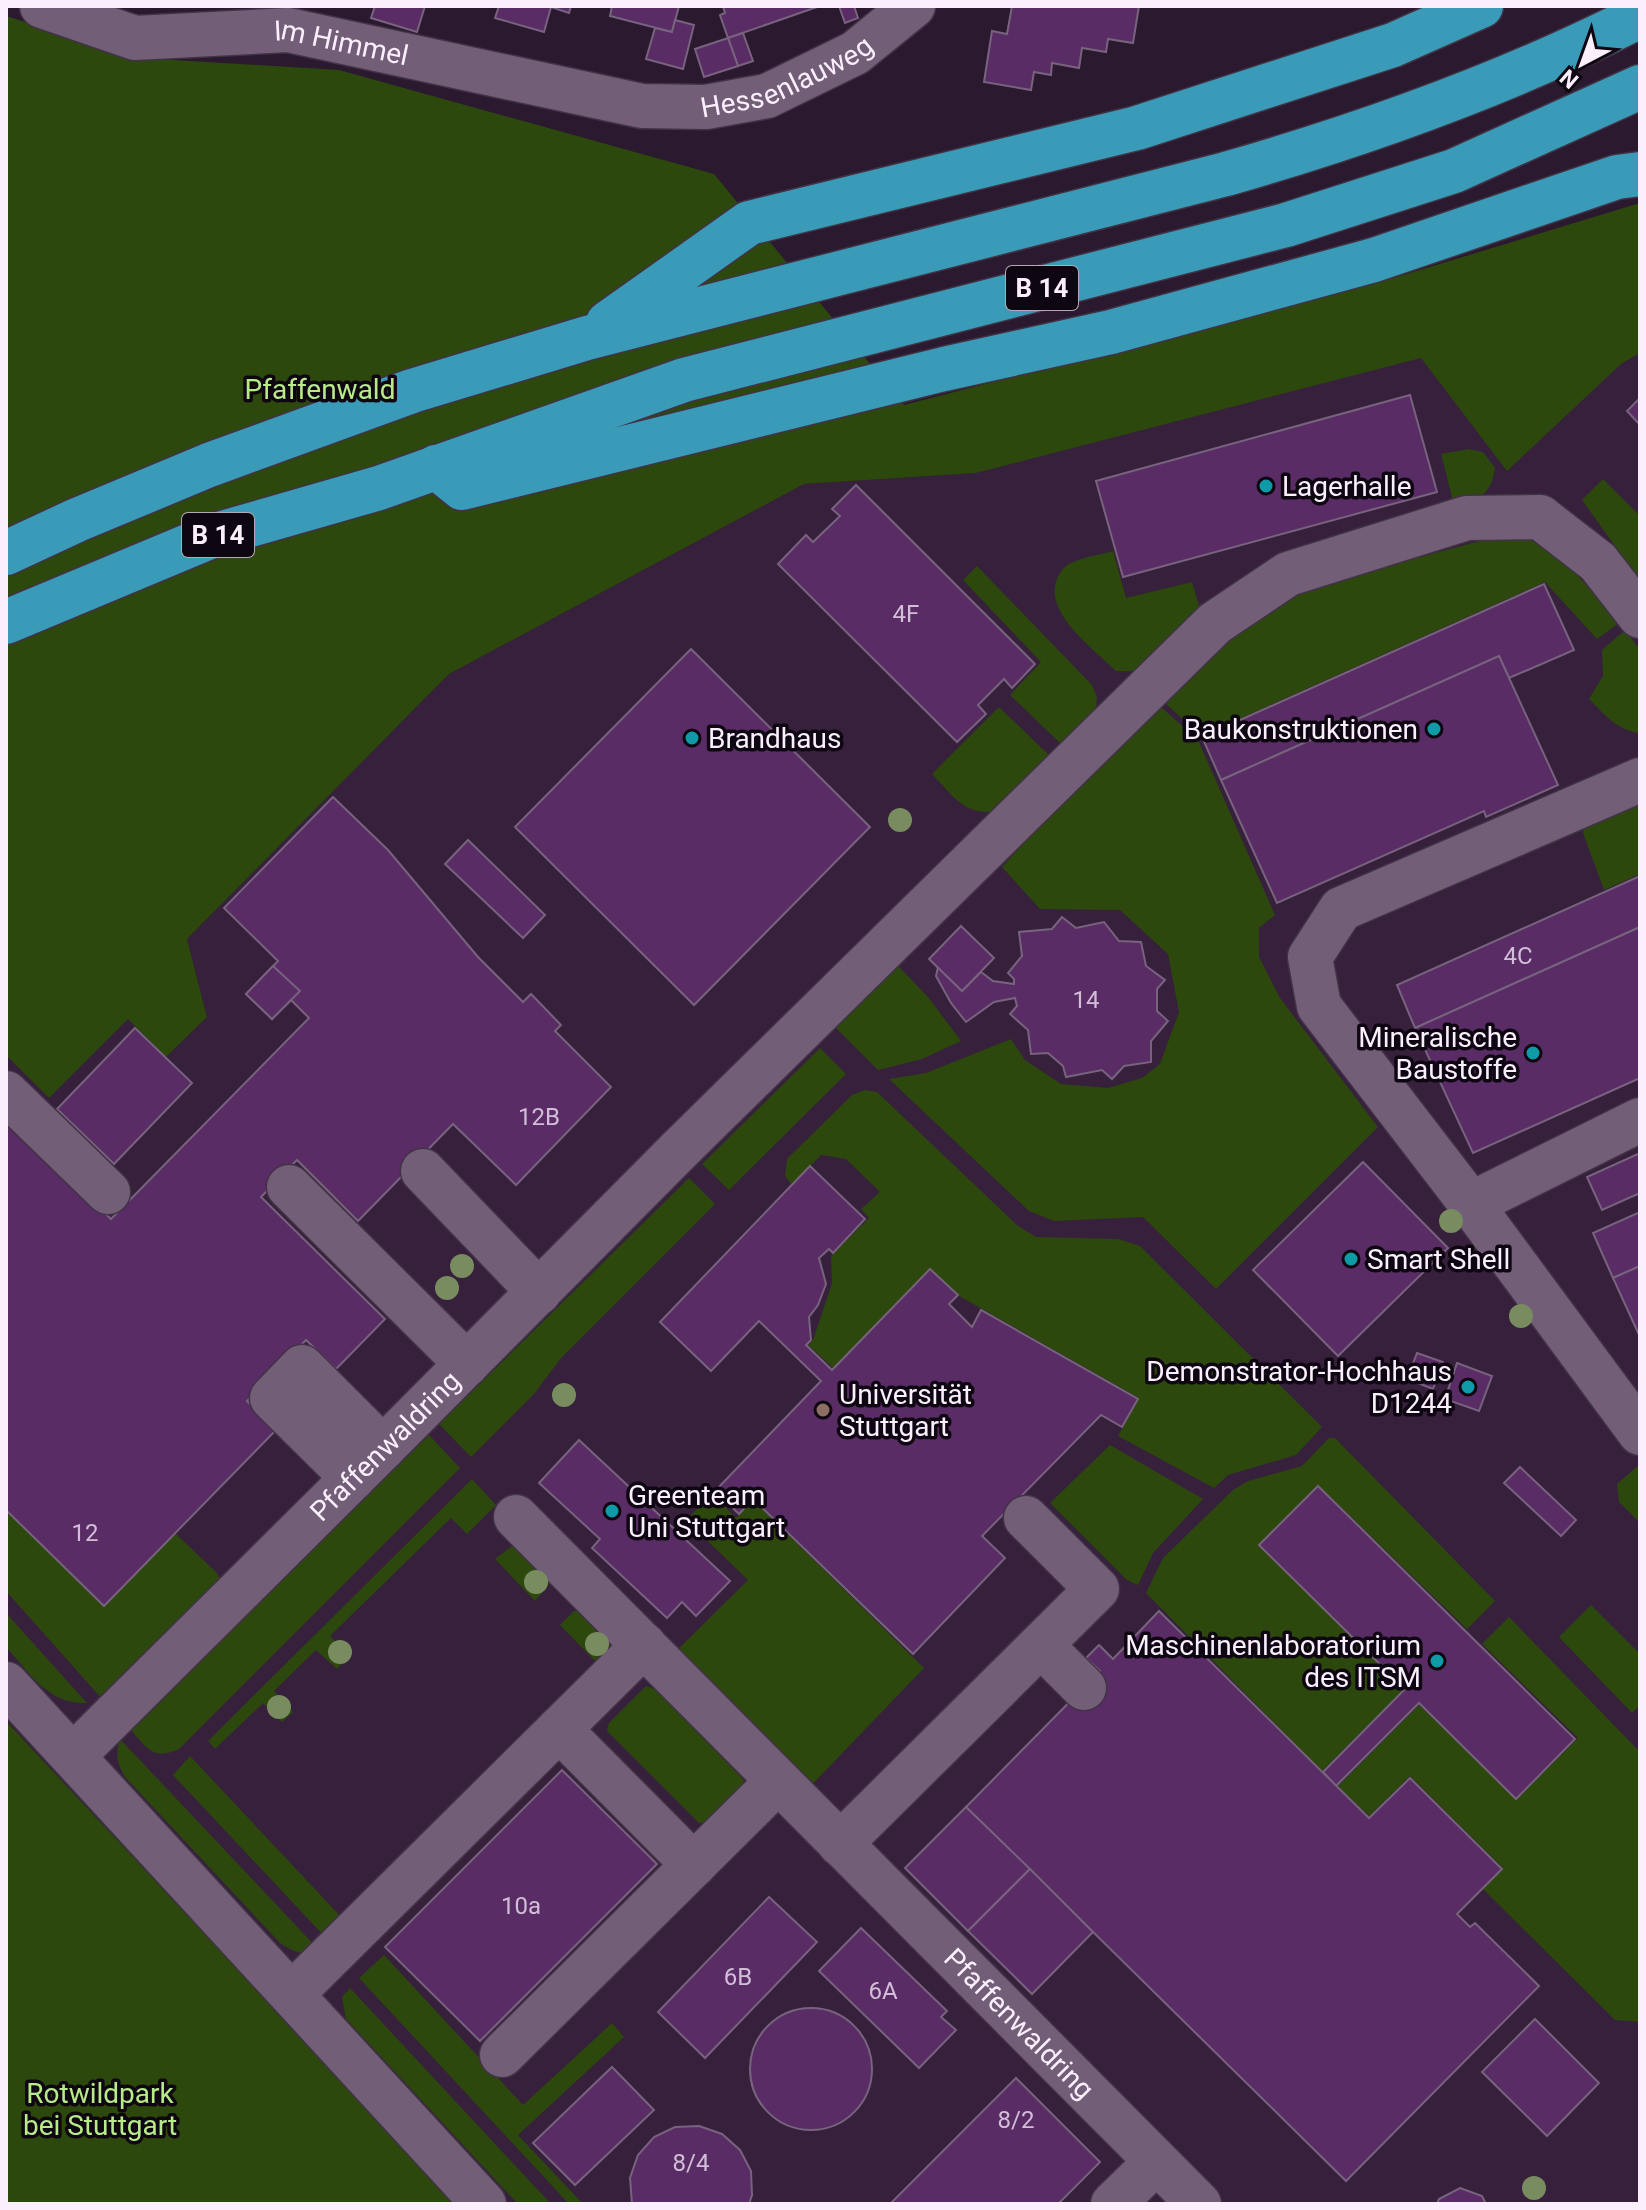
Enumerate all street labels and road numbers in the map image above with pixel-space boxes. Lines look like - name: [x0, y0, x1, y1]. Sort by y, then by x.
- street label: Im Himmel: [273, 13, 411, 72]
- street label: Hessenlauweg: [698, 29, 880, 125]
- road number: B 14: [1006, 266, 1078, 310]
- road number: B 14: [182, 513, 254, 557]
- street label: Pfaffenwaldring: [303, 1364, 467, 1528]
- street label: Pfaffenwaldring: [937, 1942, 1101, 2106]

